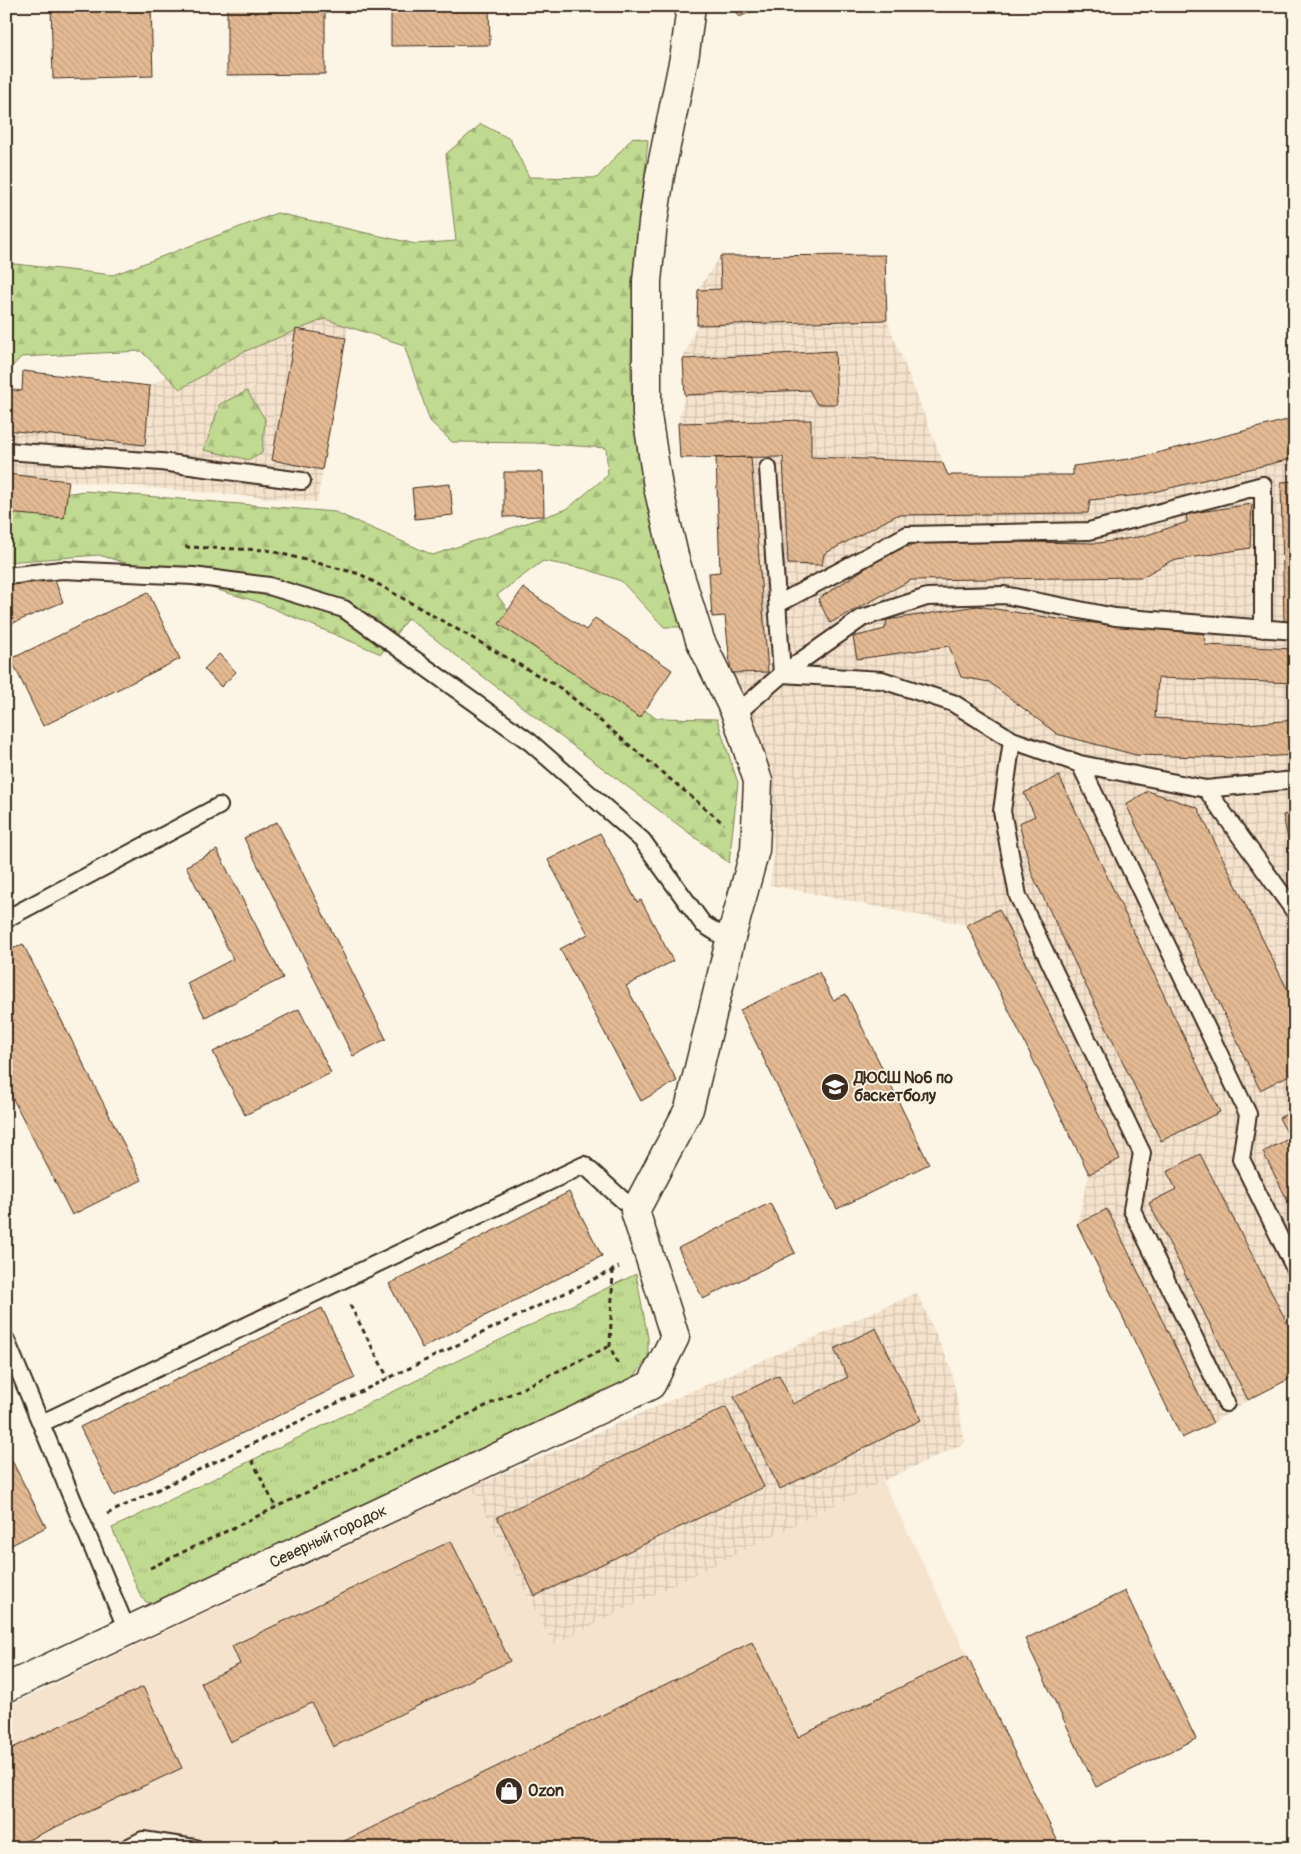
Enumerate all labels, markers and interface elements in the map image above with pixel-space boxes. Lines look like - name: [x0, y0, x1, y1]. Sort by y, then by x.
- place label: ДЮСШ №6 по баскетболу: [853, 1068, 953, 1106]
- school or university icon: ДЮСШ №6 по баскетболу: [820, 1072, 850, 1102]
- street label: Северный городок: [266, 1501, 390, 1573]
- shop icon: Ozon: [494, 1776, 524, 1806]
- place label: Ozon: [528, 1781, 564, 1801]

